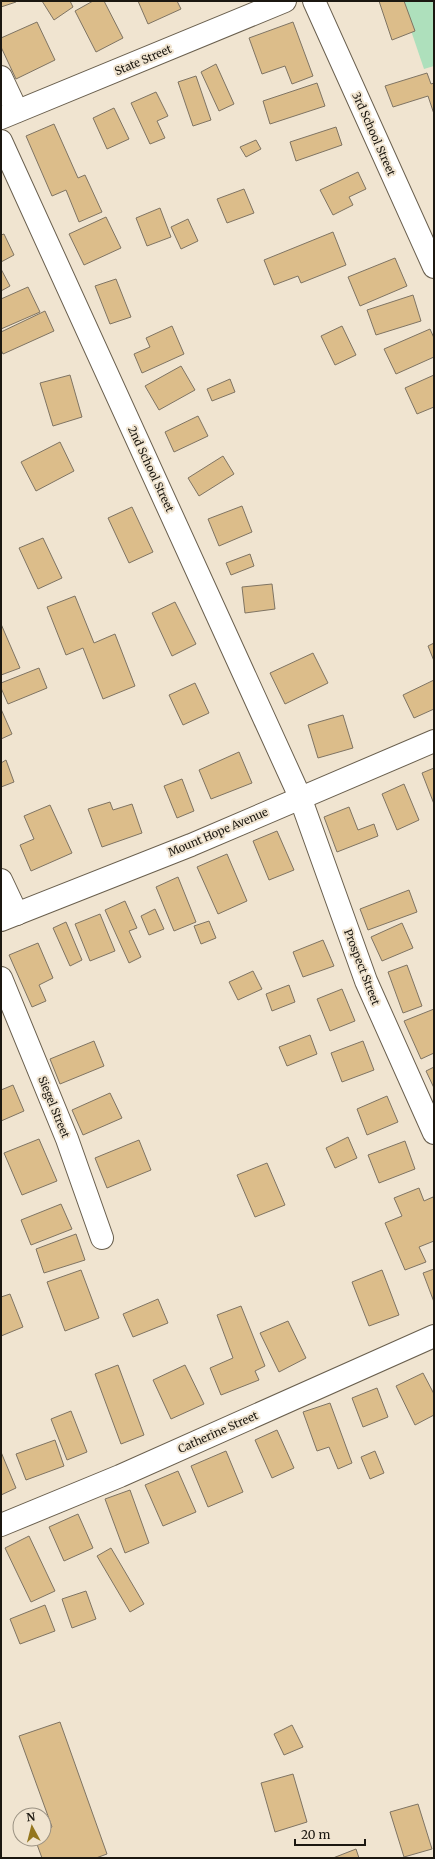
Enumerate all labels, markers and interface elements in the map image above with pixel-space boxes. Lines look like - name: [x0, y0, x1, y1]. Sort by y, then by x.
- street label: State Street: [112, 41, 174, 78]
- street label: 3rd School Street: [349, 90, 399, 179]
- street label: 2nd School Street: [125, 424, 177, 515]
- street label: Mount Hope Avenue: [166, 805, 270, 859]
- street label: Prospect Street: [341, 927, 383, 1008]
- street label: Siegel Street: [35, 1074, 73, 1141]
- street label: Catherine Street: [176, 1408, 261, 1456]
- north arrow: [12, 1807, 52, 1847]
- text: N: [26, 1810, 36, 1825]
- scale bar: [295, 1821, 365, 1847]
- text: 20 m: [301, 1827, 330, 1842]

